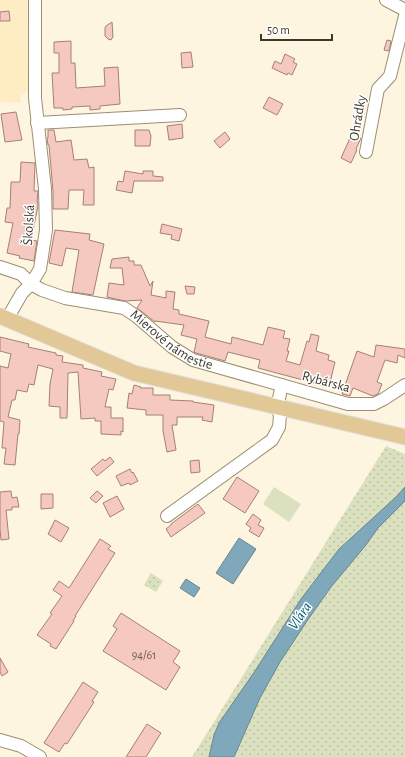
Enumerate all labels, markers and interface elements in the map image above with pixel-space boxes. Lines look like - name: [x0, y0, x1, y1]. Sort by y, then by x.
- scale bar: [261, 16, 332, 42]
- text: 50 m: [267, 24, 290, 36]
- street label: Ohrádky: [347, 94, 369, 142]
- street label: Školská: [19, 204, 37, 246]
- street label: Mierové námestie: [128, 307, 214, 372]
- street label: Rybárska: [300, 369, 352, 395]
- water label: Vlára: [286, 600, 314, 632]
- house number: 94/61: [132, 649, 156, 661]

